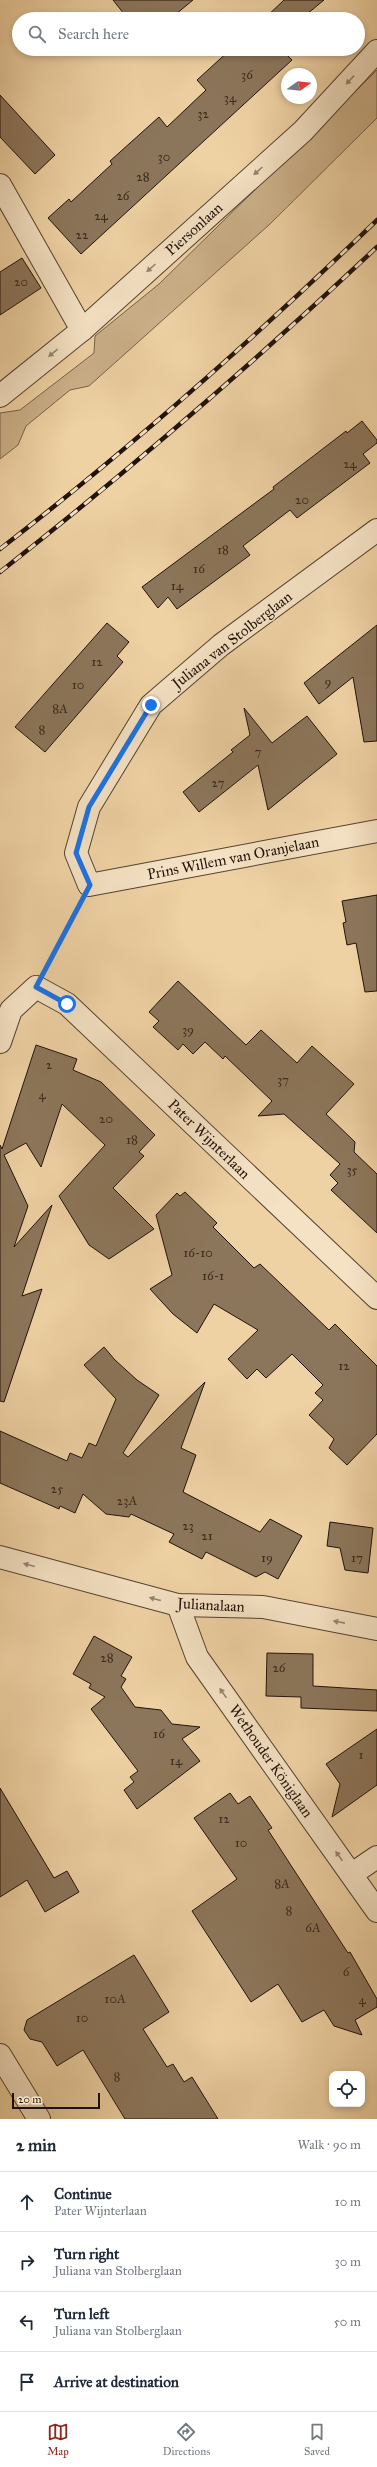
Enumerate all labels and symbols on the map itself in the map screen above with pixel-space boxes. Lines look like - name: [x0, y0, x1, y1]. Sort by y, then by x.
- house number: 36: [241, 67, 253, 83]
- north arrow: [281, 68, 317, 104]
- one-way arrow: [346, 75, 355, 85]
- house number: 34: [224, 90, 237, 106]
- house number: 32: [197, 106, 209, 122]
- house number: 30: [158, 149, 170, 165]
- one-way arrow: [253, 167, 263, 176]
- house number: 28: [136, 169, 150, 185]
- house number: 26: [116, 188, 130, 204]
- street label: Piersonlaan: [162, 199, 226, 259]
- house number: 24: [94, 208, 109, 224]
- house number: 22: [76, 227, 89, 243]
- one-way arrow: [146, 263, 157, 272]
- house number: 20: [14, 274, 28, 290]
- one-way arrow: [48, 349, 59, 358]
- house number: 24: [343, 456, 358, 472]
- house number: 20: [295, 492, 309, 508]
- house number: 18: [217, 542, 229, 558]
- house number: 16: [193, 561, 205, 577]
- house number: 14: [171, 578, 184, 594]
- street label: Juliana van Stolberglaan: [167, 588, 296, 694]
- house number: 12: [91, 654, 103, 670]
- house number: 9: [325, 674, 332, 690]
- house number: 10: [72, 677, 84, 693]
- route end: [142, 696, 160, 714]
- house number: 8A: [52, 701, 68, 717]
- house number: 8: [39, 722, 46, 738]
- house number: 7: [255, 744, 262, 760]
- house number: 27: [212, 775, 225, 791]
- street label: Prins Willem van Oranjelaan: [146, 832, 320, 884]
- route start: [58, 995, 76, 1013]
- house number: 39: [182, 1022, 194, 1038]
- house number: 2: [46, 1057, 53, 1073]
- house number: 37: [277, 1072, 289, 1088]
- house number: 4: [38, 1087, 46, 1103]
- street label: Pater Wijnterlaan: [164, 1095, 254, 1183]
- house number: 20: [99, 1111, 113, 1127]
- house number: 18: [126, 1132, 138, 1148]
- house number: 35: [346, 1162, 358, 1178]
- house number: 16-10: [183, 1245, 213, 1261]
- house number: 16-1: [202, 1268, 224, 1284]
- house number: 12: [338, 1358, 350, 1374]
- house number: 25: [51, 1481, 63, 1497]
- house number: 23A: [117, 1493, 137, 1509]
- house number: 23: [182, 1518, 194, 1534]
- house number: 21: [201, 1528, 213, 1544]
- house number: 19: [261, 1550, 273, 1566]
- house number: 17: [351, 1550, 363, 1566]
- one-way arrow: [23, 1562, 35, 1568]
- street label: Julianalaan: [175, 1594, 245, 1617]
- one-way arrow: [149, 1596, 161, 1602]
- one-way arrow: [333, 1618, 345, 1624]
- house number: 28: [100, 1650, 114, 1666]
- house number: 26: [272, 1660, 286, 1676]
- one-way arrow: [219, 1688, 227, 1698]
- street label: Wethouder Königlaan: [225, 1701, 317, 1821]
- house number: 16: [153, 1726, 165, 1742]
- house number: 1: [358, 1747, 364, 1763]
- house number: 14: [170, 1753, 183, 1769]
- house number: 12: [218, 1811, 230, 1827]
- house number: 10: [235, 1835, 247, 1851]
- one-way arrow: [335, 1851, 343, 1861]
- house number: 8A: [274, 1876, 290, 1892]
- house number: 8: [286, 1903, 293, 1919]
- house number: 6A: [305, 1920, 321, 1936]
- house number: 6: [343, 1964, 350, 1980]
- house number: 10A: [104, 1991, 126, 2007]
- house number: 4: [358, 1992, 366, 2008]
- house number: 10: [76, 2010, 88, 2026]
- house number: 8: [114, 2069, 121, 2085]
- scale bar: [12, 2091, 100, 2110]

